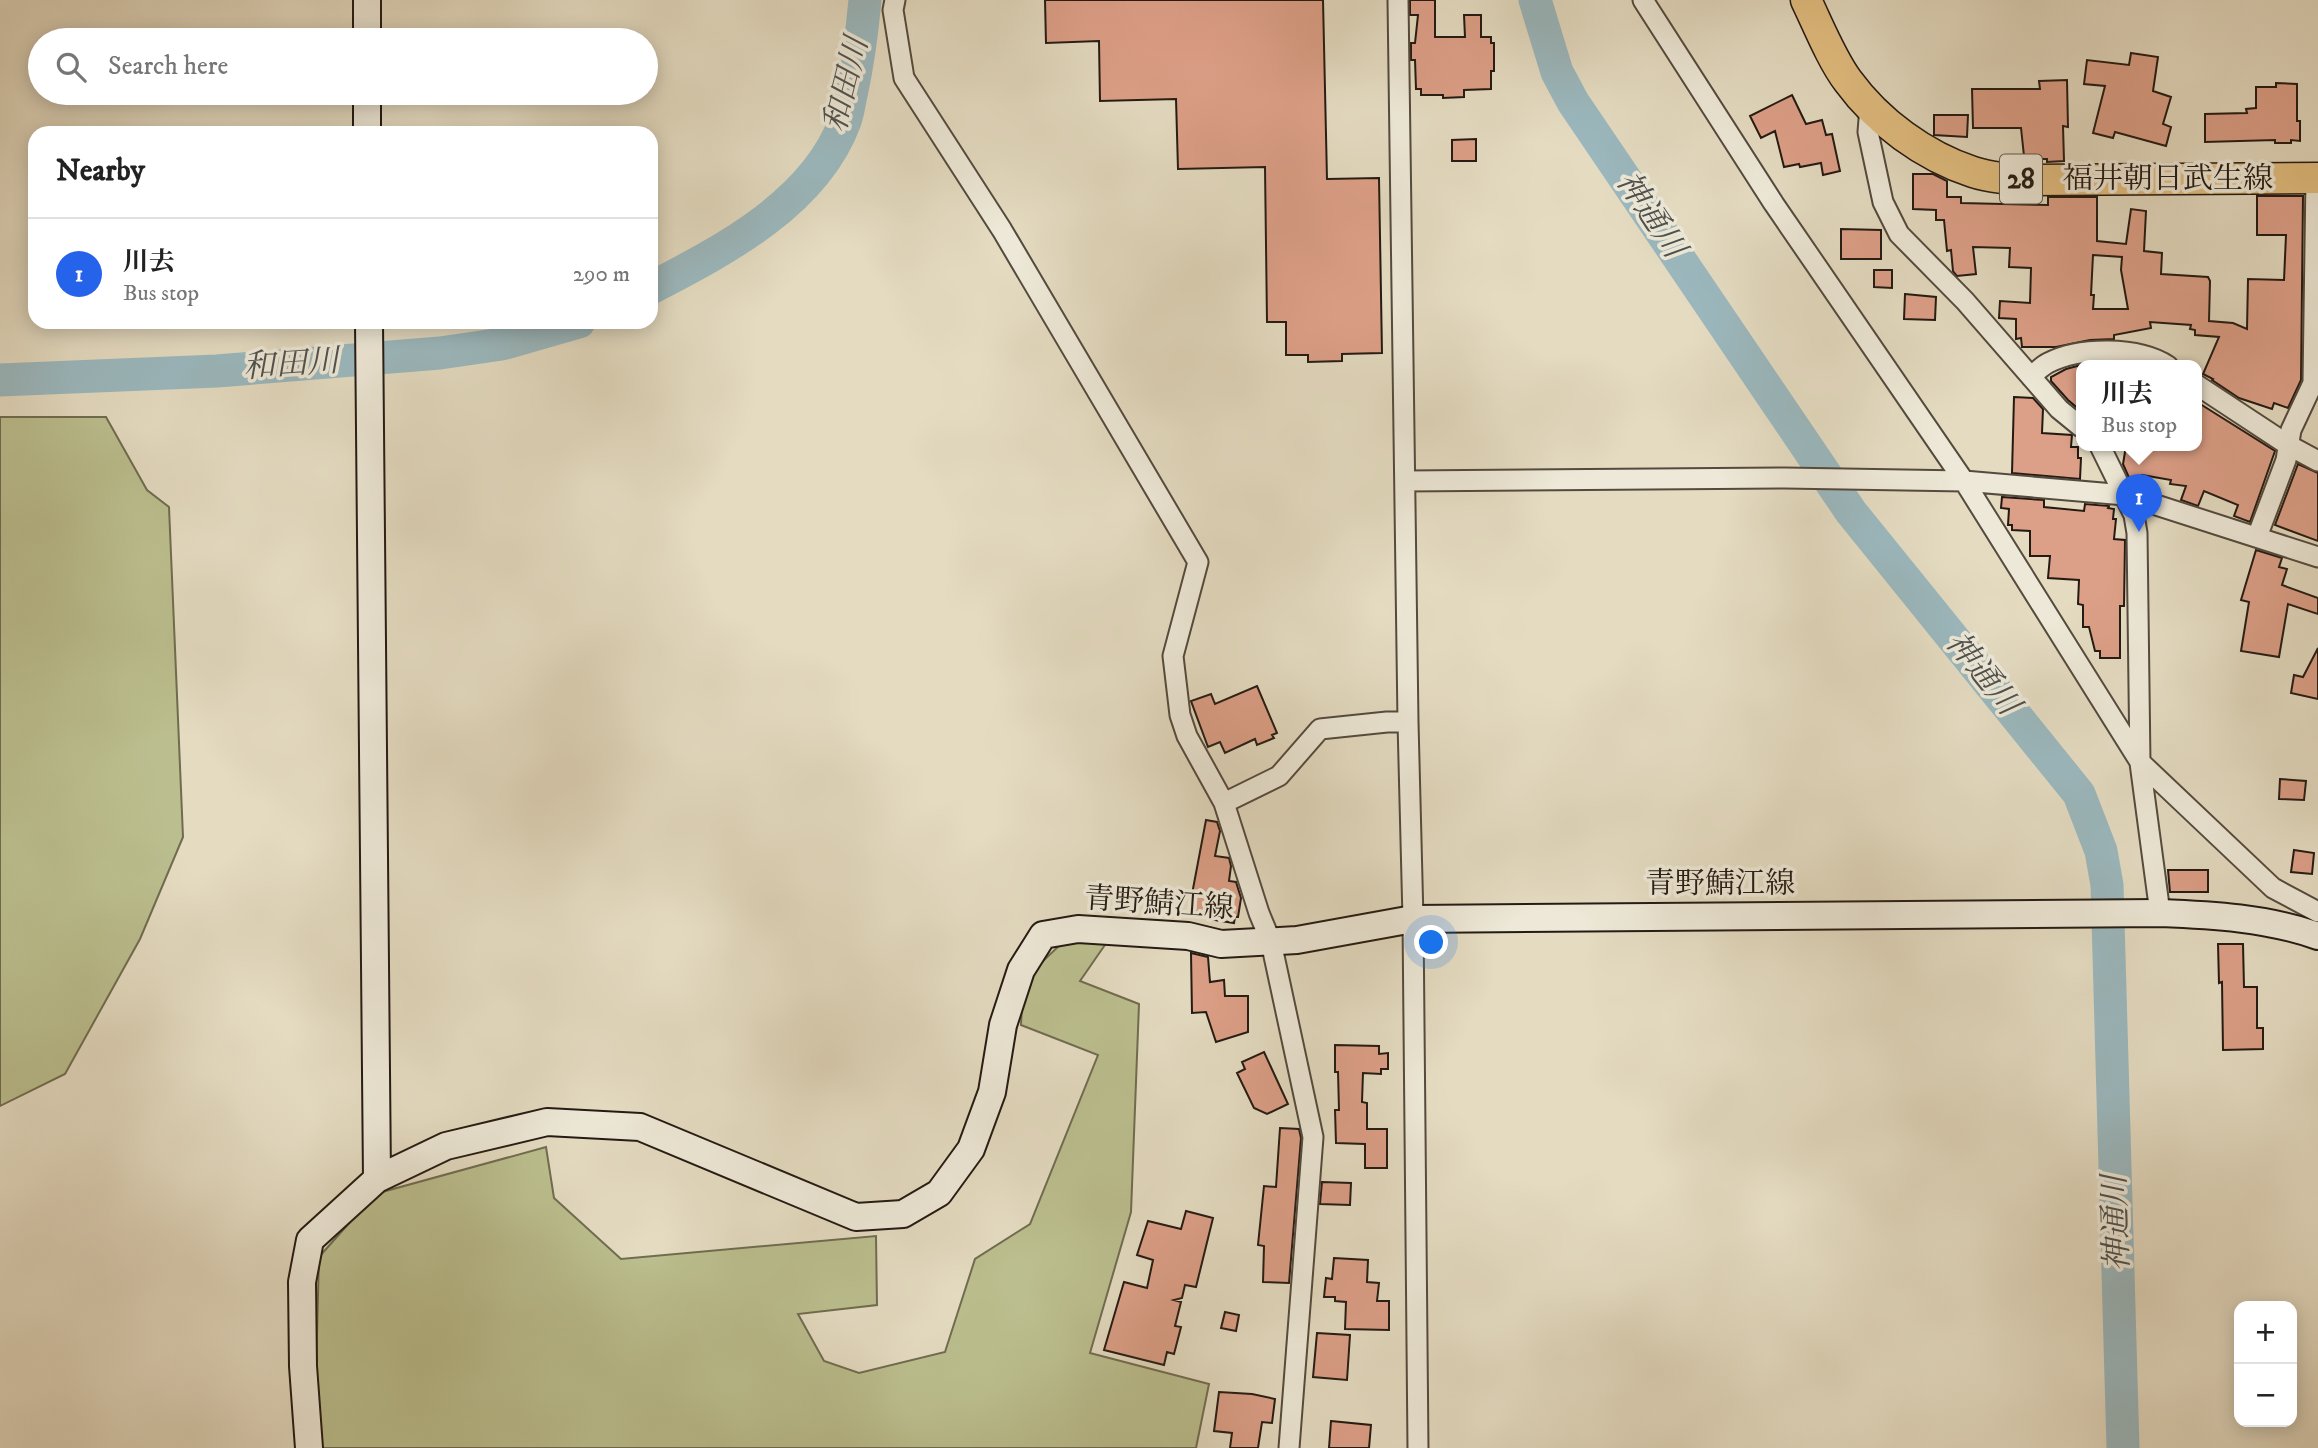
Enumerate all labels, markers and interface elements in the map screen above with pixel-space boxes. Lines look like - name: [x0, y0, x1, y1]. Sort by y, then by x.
- search box: [28, 28, 658, 105]
- water label: 和田川: [816, 31, 879, 136]
- icon: search: [52, 48, 90, 86]
- text: Search here: [108, 50, 228, 83]
- text: Nearby: [56, 153, 145, 190]
- road number: 28: [2000, 154, 2042, 204]
- street label: 福井朝日武生線: [2063, 161, 2273, 198]
- water label: 神通川: [1607, 164, 1695, 268]
- text: 川去: [123, 246, 175, 279]
- text: 1: [75, 260, 83, 289]
- text: 290 m: [573, 260, 630, 289]
- text: Bus stop: [123, 279, 199, 308]
- water label: 和田川: [242, 341, 343, 388]
- popup: [2076, 360, 2202, 451]
- text: 川去: [2101, 378, 2153, 411]
- text: Bus stop: [2101, 411, 2177, 440]
- pin: 1: [2116, 474, 2162, 532]
- water label: 神通川: [1936, 624, 2030, 726]
- street label: 青野鯖江線: [1645, 866, 1795, 903]
- street label: 青野鯖江線: [1083, 880, 1235, 928]
- your location: [1414, 925, 1448, 959]
- water label: 神通川: [2095, 1171, 2139, 1272]
- map controls: [2234, 1301, 2297, 1427]
- button: +: [2234, 1301, 2297, 1364]
- button: −: [2234, 1364, 2297, 1427]

